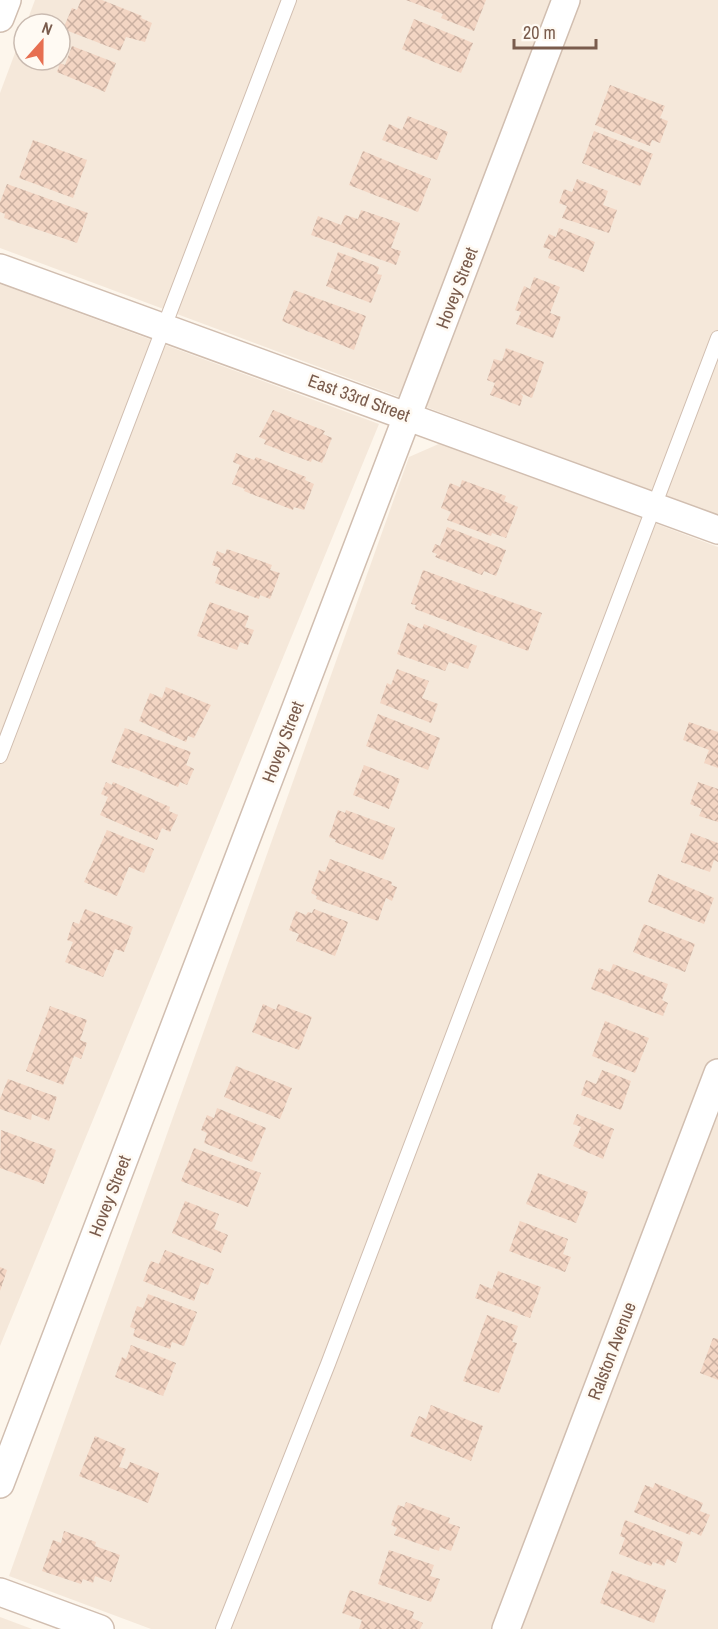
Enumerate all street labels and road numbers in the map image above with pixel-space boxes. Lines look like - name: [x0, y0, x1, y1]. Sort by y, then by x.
- street label: Hovey Street: [430, 244, 483, 332]
- street label: East 33rd Street: [305, 368, 414, 428]
- street label: Hovey Street: [256, 698, 309, 786]
- street label: Hovey Street: [83, 1152, 136, 1240]
- street label: Ralston Avenue: [581, 1298, 642, 1403]

